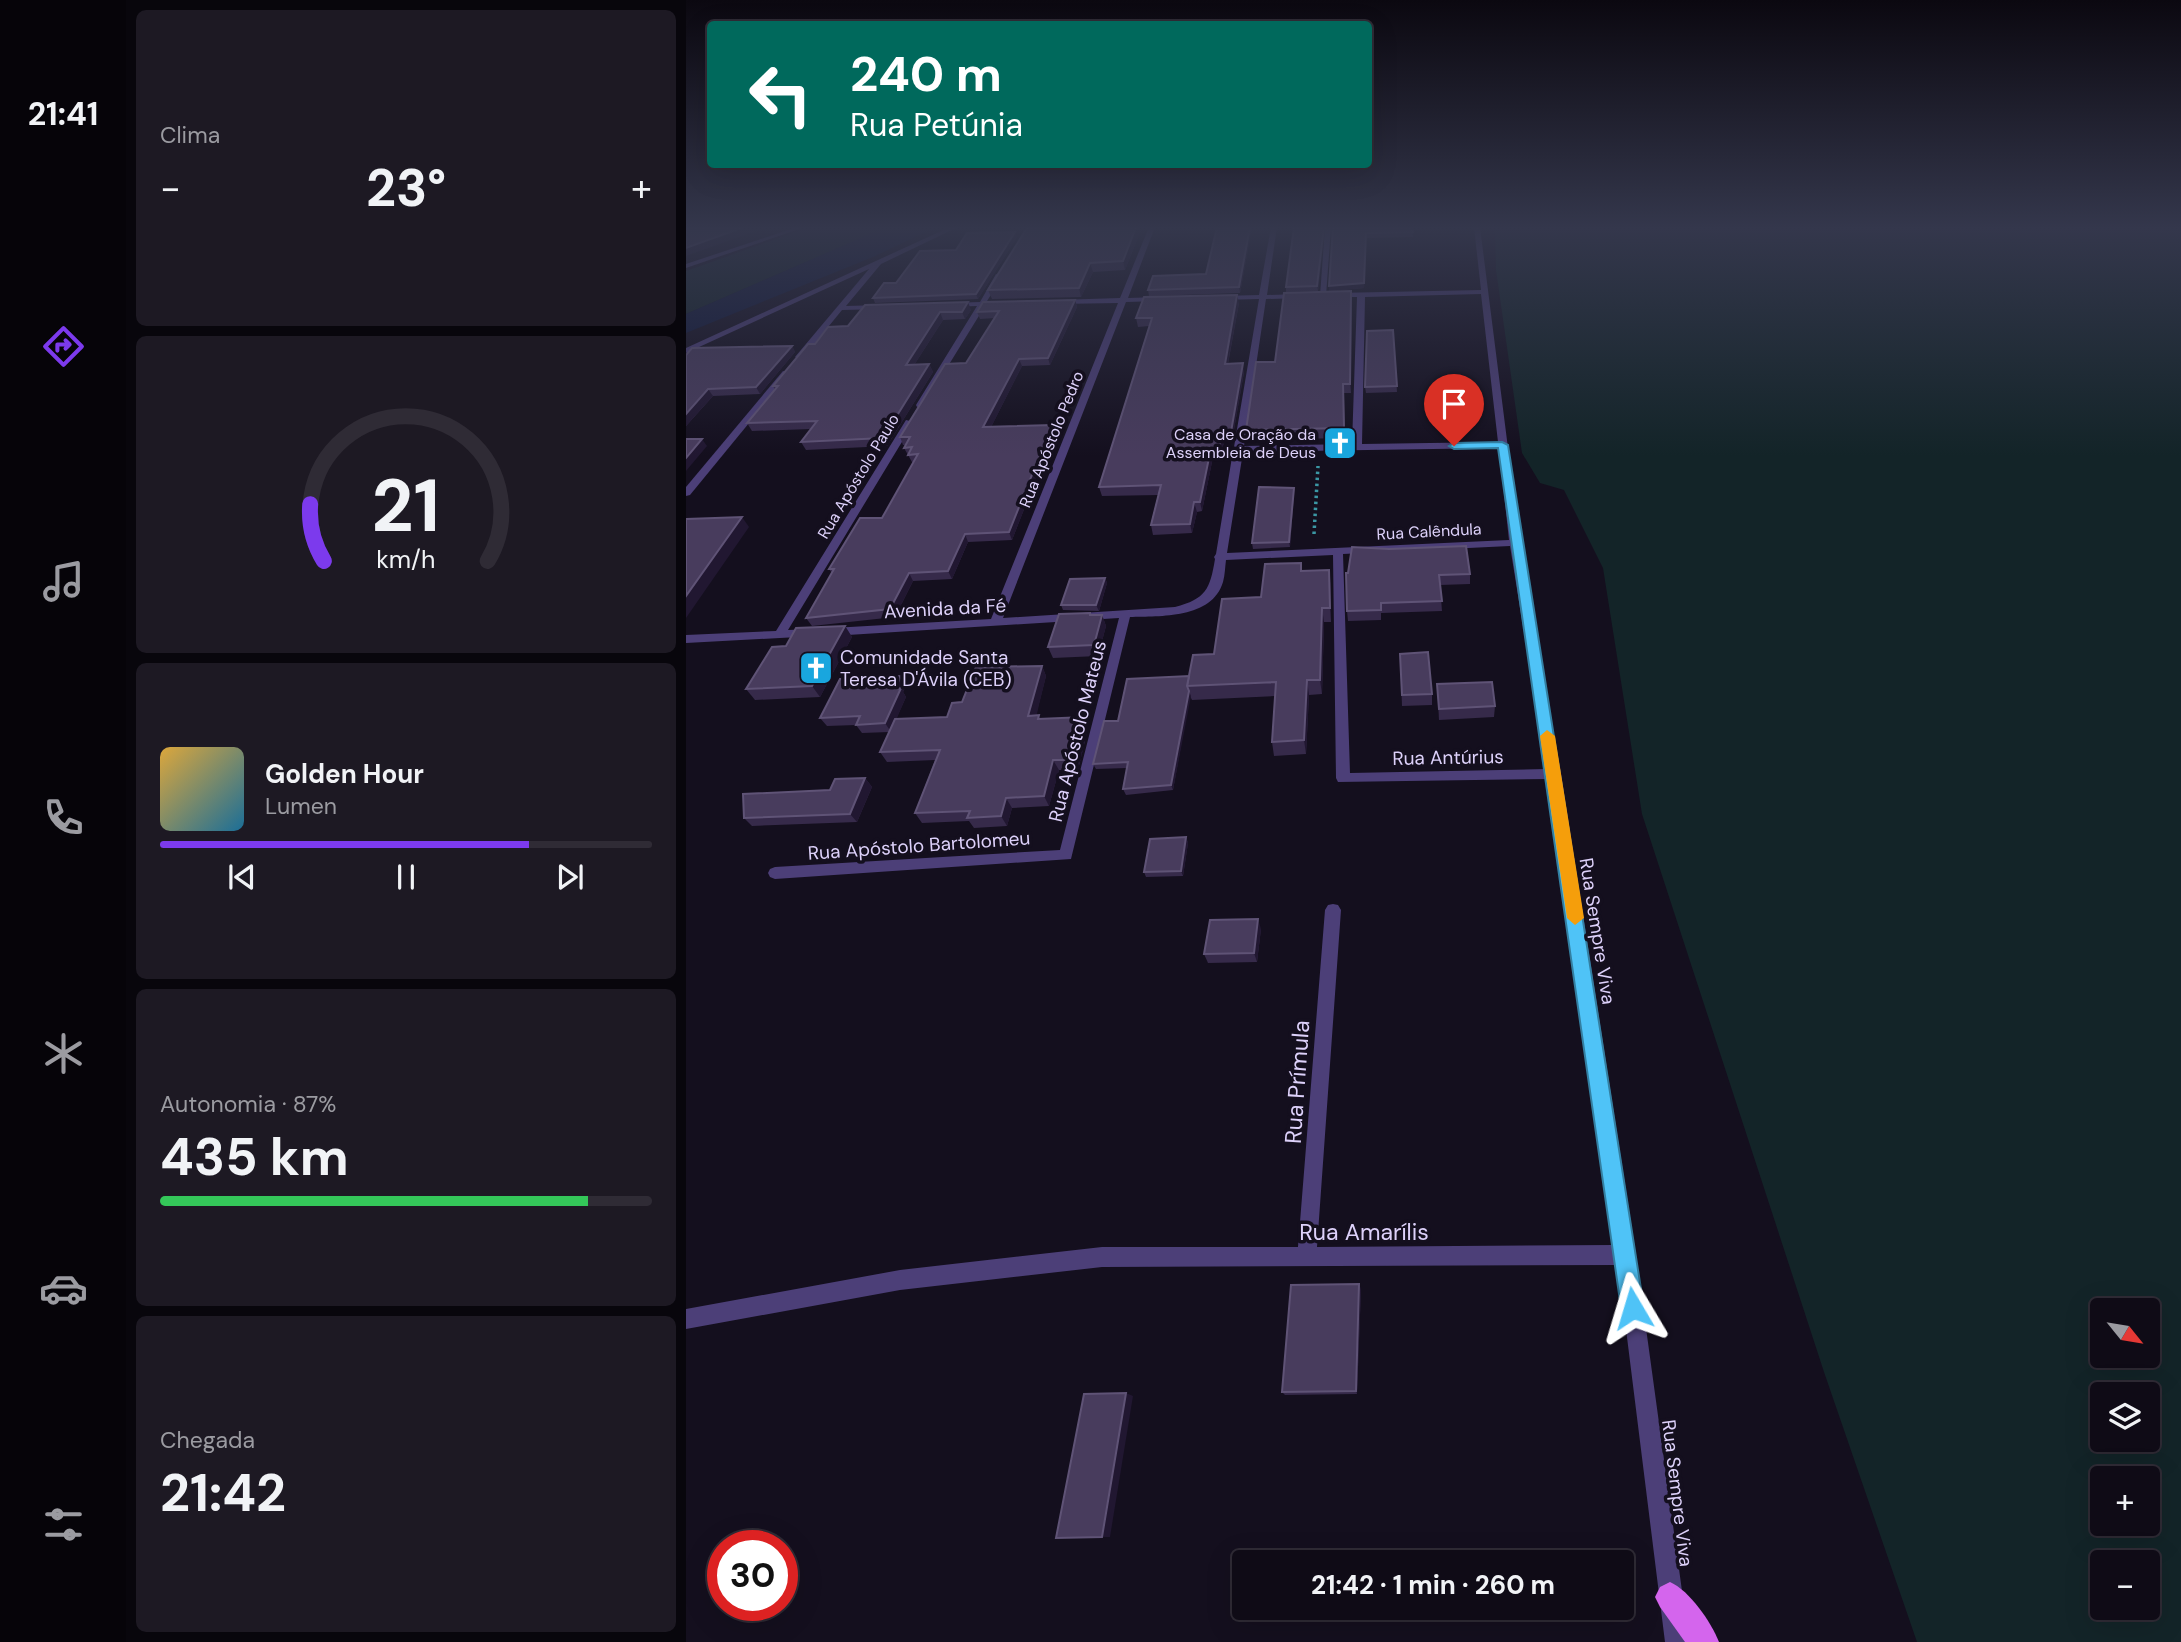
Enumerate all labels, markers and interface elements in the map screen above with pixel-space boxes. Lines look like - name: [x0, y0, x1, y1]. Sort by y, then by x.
- text: 240 m: [850, 42, 1002, 106]
- icon: left: [735, 49, 826, 140]
- text: 21:41: [28, 93, 98, 135]
- text: Rua Petúnia: [850, 104, 1023, 146]
- text: Clima: [160, 120, 220, 150]
- text: 23°: [366, 154, 446, 222]
- text: −: [160, 163, 181, 213]
- text: +: [631, 163, 652, 213]
- icon: directions: [39, 322, 88, 371]
- street label: Rua Apóstolo Pedro: [1015, 368, 1088, 511]
- pin: [1424, 374, 1484, 446]
- icon: arrive: [1435, 385, 1473, 423]
- street label: Rua Apóstolo Paulo: [813, 410, 904, 543]
- place label: Casa de Oração da Assembleia de Deus: [1166, 424, 1316, 463]
- church icon: Casa de Oração da Assembleia de Deus: [1321, 424, 1359, 462]
- text: 21: [372, 459, 440, 554]
- street label: Rua Calêndula: [1376, 518, 1482, 545]
- text: km/h: [376, 542, 436, 575]
- icon: music: [39, 557, 88, 606]
- street label: Avenida da Fé: [883, 593, 1007, 624]
- street label: Rua Apóstolo Mateus: [1043, 638, 1112, 824]
- place label: Comunidade Santa Teresa D'Ávila (CEB): [840, 645, 1012, 692]
- church icon: Comunidade Santa Teresa D'Ávila (CEB): [797, 649, 835, 687]
- street label: Rua Antúrius: [1392, 744, 1504, 771]
- text: Golden Hour: [265, 757, 424, 791]
- text: Lumen: [265, 791, 337, 821]
- icon: phone: [39, 793, 88, 842]
- street label: Rua Apóstolo Bartolomeu: [807, 825, 1031, 866]
- street label: Rua Sempre Viva: [1574, 856, 1621, 1006]
- icon: previous: [223, 858, 261, 896]
- icon: pause: [387, 858, 425, 896]
- icon: next: [551, 858, 589, 896]
- street label: Rua Prímula: [1278, 1019, 1316, 1145]
- icon: climate: [39, 1029, 88, 1078]
- text: Autonomia · 87%: [160, 1089, 336, 1119]
- text: 435 km: [160, 1123, 349, 1191]
- street label: Rua Amarílis: [1299, 1217, 1429, 1247]
- icon: car: [39, 1264, 88, 1313]
- position arrow: [1596, 1271, 1670, 1345]
- north arrow: [2090, 1298, 2160, 1368]
- map controls: [2090, 1298, 2160, 1620]
- button: layers: [2090, 1382, 2160, 1452]
- street label: Rua Sempre Viva: [1656, 1418, 1699, 1568]
- text: Chegada: [160, 1425, 255, 1455]
- text: 21:42: [160, 1459, 286, 1527]
- button: +: [2090, 1466, 2160, 1536]
- icon: filters: [39, 1500, 88, 1549]
- speed limit sign: 30: [707, 1530, 798, 1621]
- button: −: [2090, 1550, 2160, 1620]
- text: 21:42 · 1 min · 260 m: [1311, 1568, 1555, 1602]

